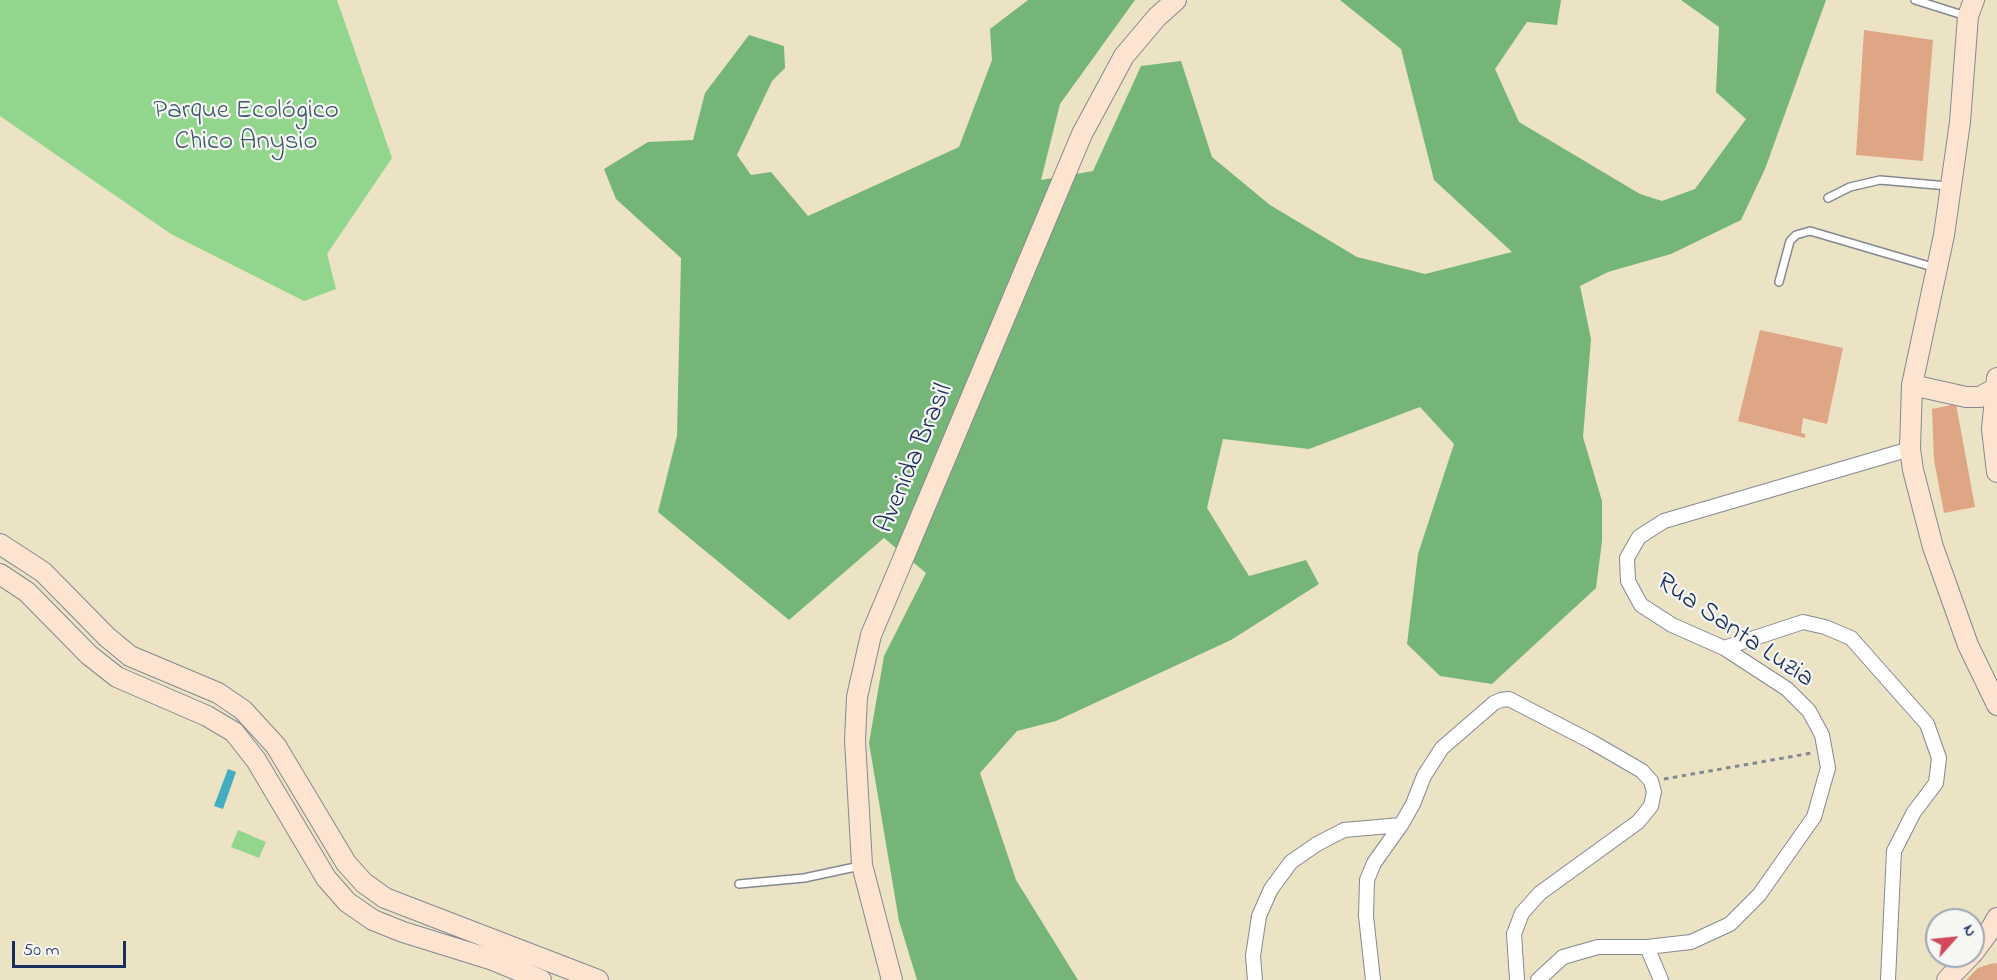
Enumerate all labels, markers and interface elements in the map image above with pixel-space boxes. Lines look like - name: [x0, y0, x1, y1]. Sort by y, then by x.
- park label: Parque Ecológico Chico Anysio: [153, 97, 339, 160]
- street label: Avenida Brasil: [870, 380, 962, 538]
- street label: Rua Santa Luzia: [1649, 567, 1819, 697]
- north arrow: [1925, 908, 1985, 968]
- text: N: [1956, 920, 1982, 941]
- scale bar: [15, 929, 129, 967]
- text: 50 m: [23, 938, 60, 964]

